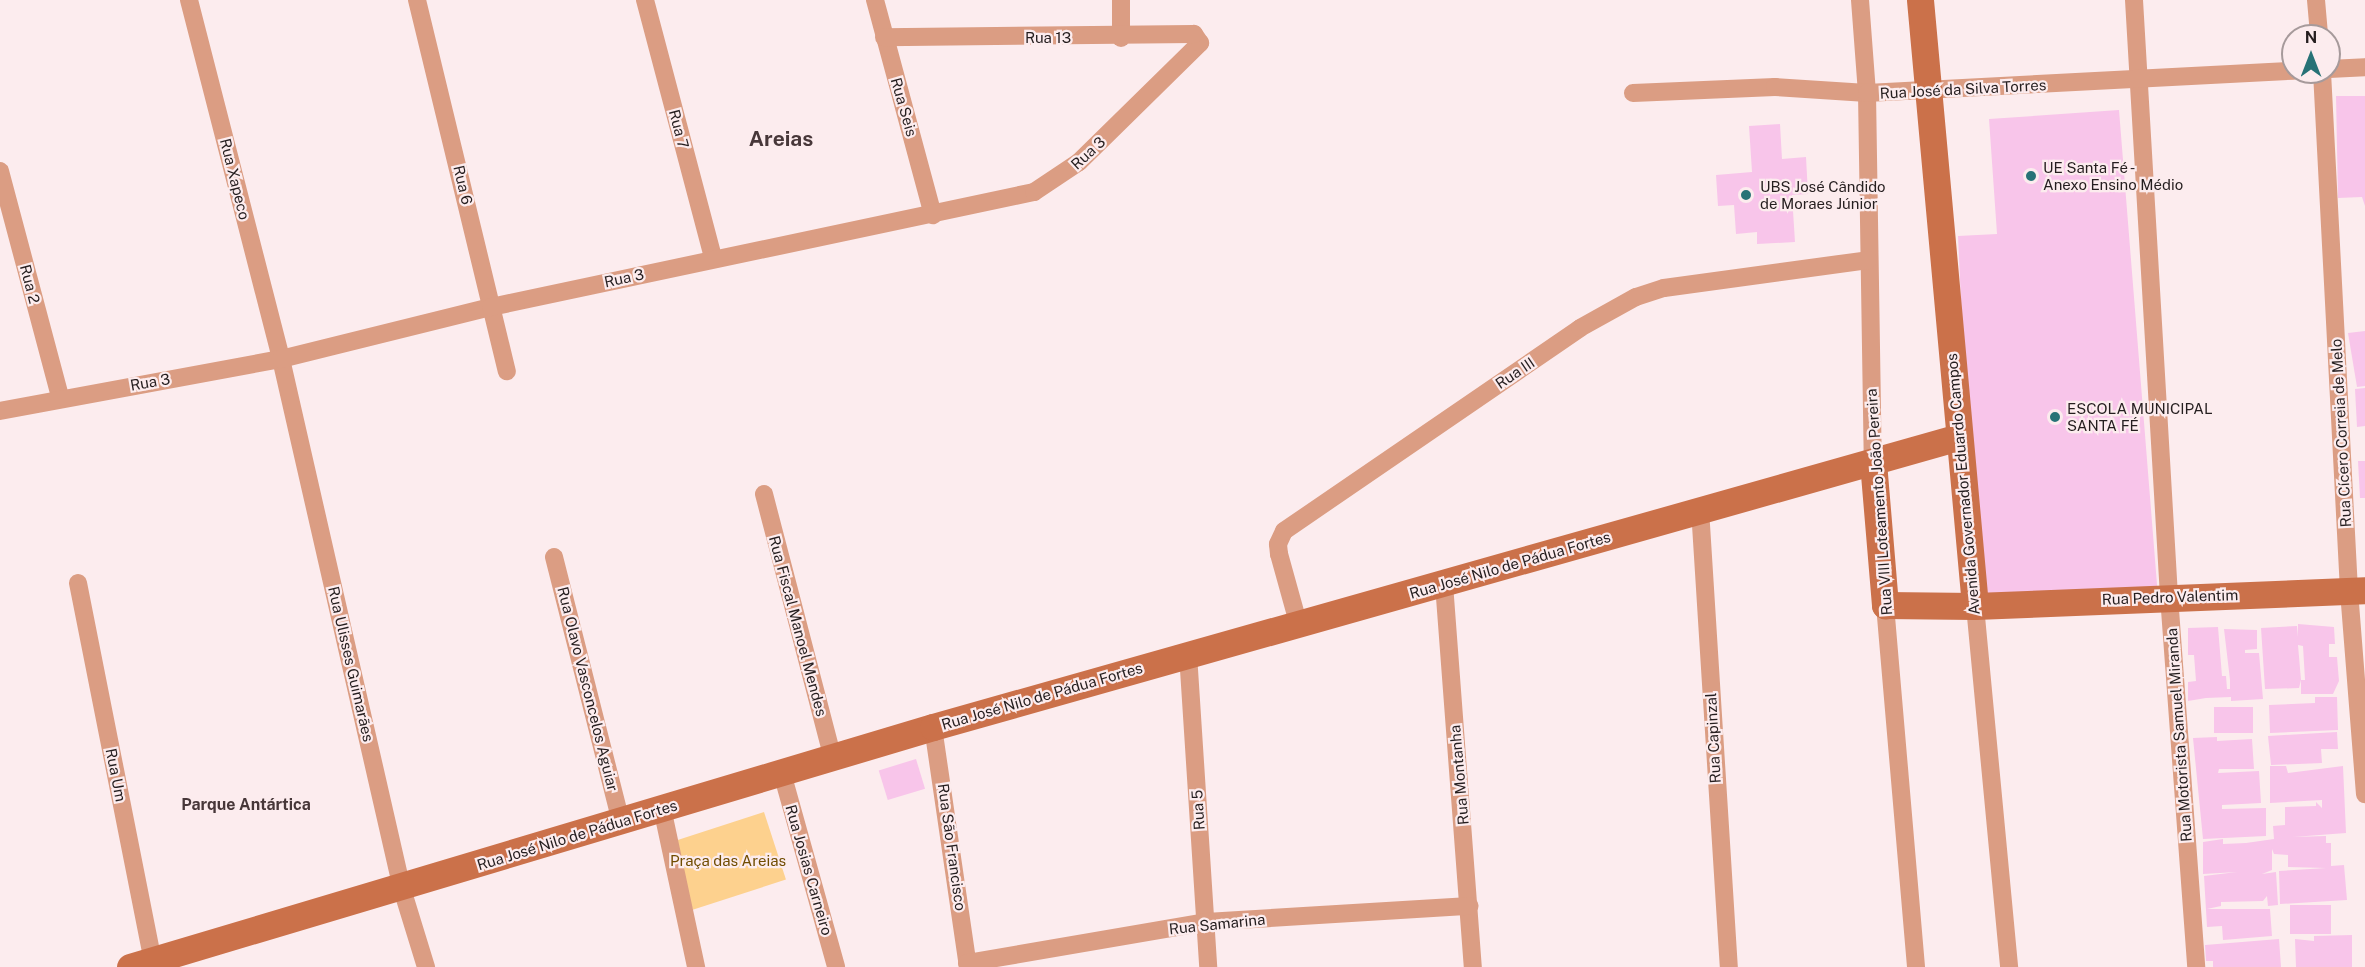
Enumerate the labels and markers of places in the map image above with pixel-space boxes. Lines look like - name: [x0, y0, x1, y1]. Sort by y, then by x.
- place label: UE Santa Fé - Anexo Ensino Médio: [2043, 158, 2183, 193]
- marker: UE Santa Fé - Anexo Ensino Médio: [2024, 169, 2038, 183]
- place label: UBS José Cândido de Moraes Júnior: [1760, 177, 1886, 212]
- marker: UBS José Cândido de Moraes Júnior: [1737, 186, 1755, 204]
- place label: ESCOLA MUNICIPAL SANTA FÉ: [2067, 399, 2213, 434]
- marker: ESCOLA MUNICIPAL SANTA FÉ: [2048, 410, 2062, 424]

